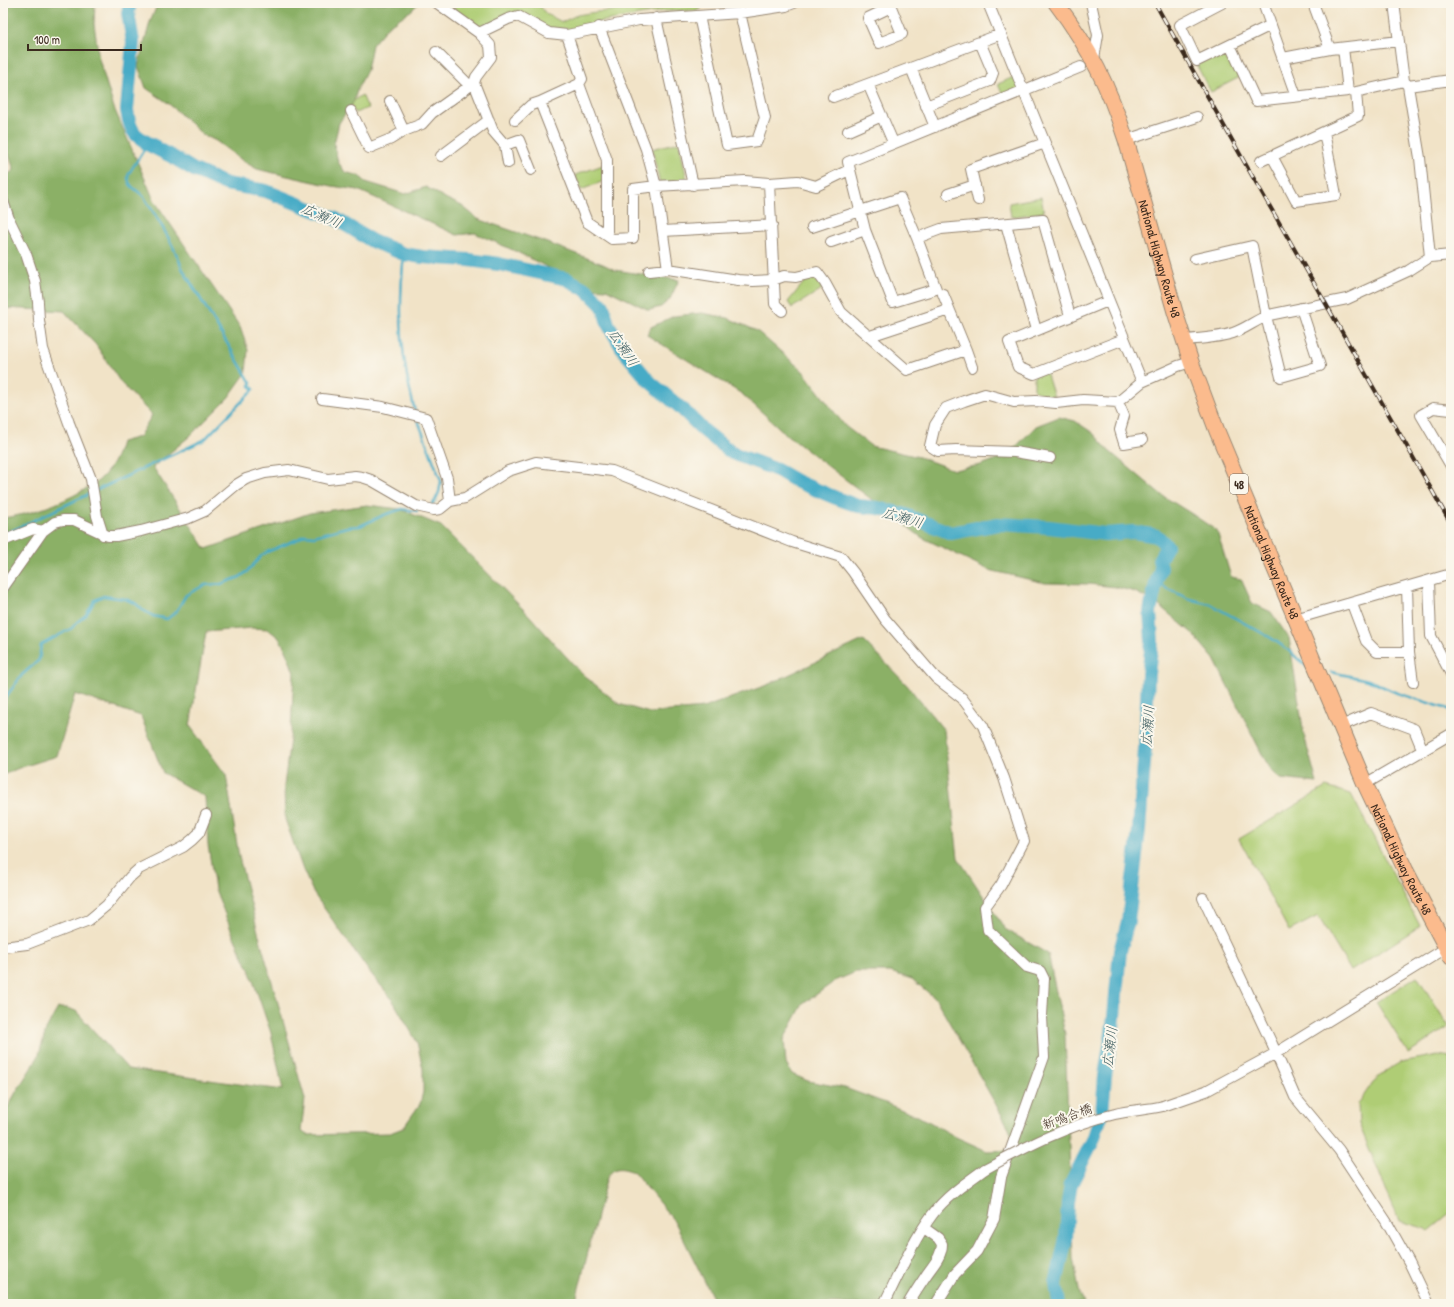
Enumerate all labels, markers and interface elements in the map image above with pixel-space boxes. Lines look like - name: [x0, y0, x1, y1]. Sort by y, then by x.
- scale bar: [28, 26, 141, 52]
- text: 100 m: [34, 31, 60, 48]
- water label: 広瀬川: [299, 198, 345, 232]
- street label: National Highway Route 48: [1134, 198, 1185, 320]
- water label: 広瀬川: [604, 324, 644, 370]
- road number: 48: [1230, 474, 1248, 494]
- water label: 広瀬川: [880, 502, 926, 532]
- street label: National Highway Route 48: [1240, 503, 1304, 622]
- water label: 広瀬川: [1136, 704, 1158, 748]
- street label: National Highway Route 48: [1367, 801, 1436, 918]
- water label: 広瀬川: [1097, 1025, 1121, 1069]
- street label: 新鳴合橋: [1039, 1099, 1095, 1133]

